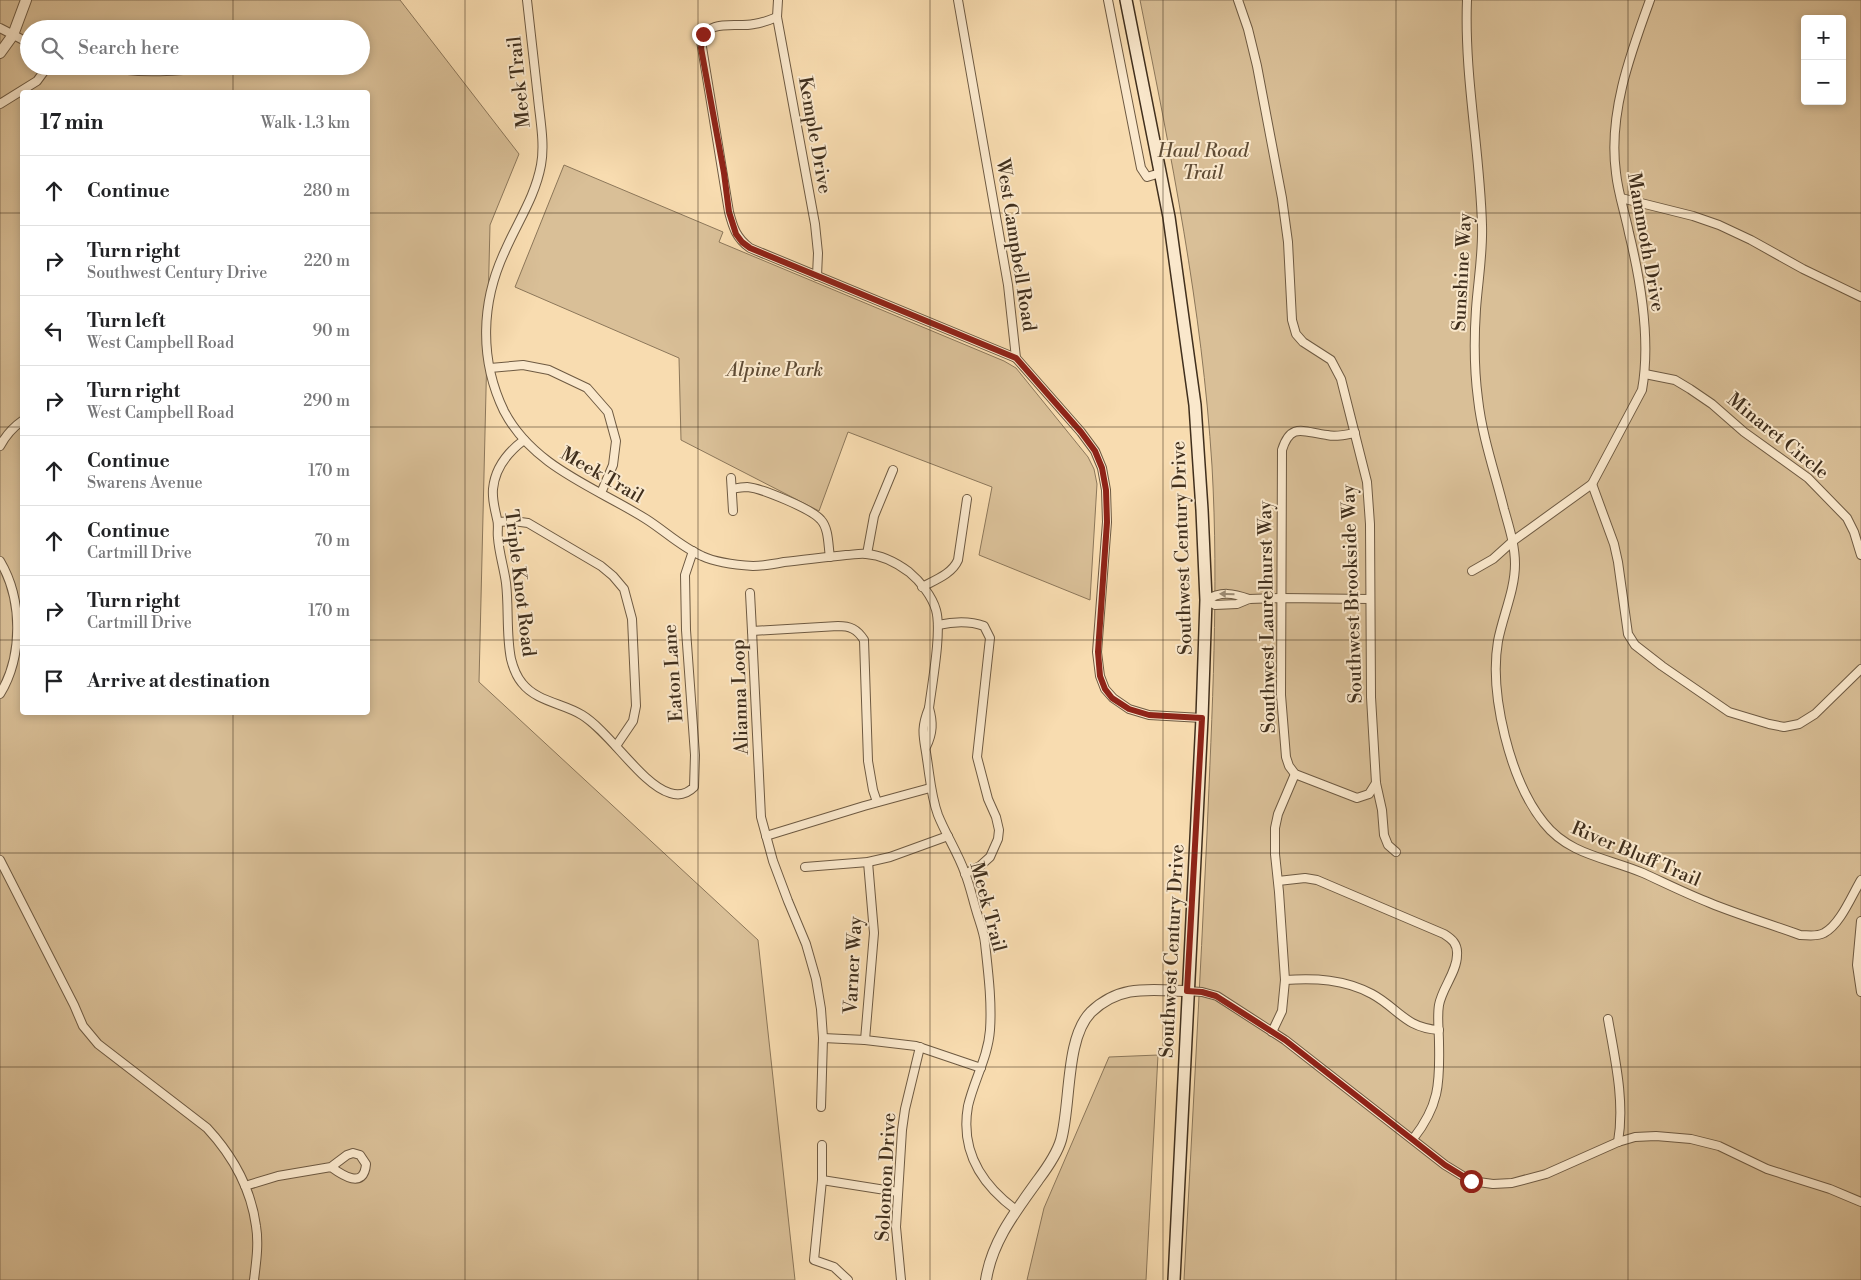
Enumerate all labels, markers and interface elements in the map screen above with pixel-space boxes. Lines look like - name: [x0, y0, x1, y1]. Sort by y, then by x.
- map controls: [1801, 15, 1846, 105]
- button: +: [1801, 15, 1846, 60]
- search box: [20, 20, 370, 75]
- route end: [692, 23, 715, 46]
- icon: search: [38, 34, 66, 62]
- street label: Meek Trail: [502, 35, 536, 129]
- text: Search here: [78, 36, 179, 60]
- button: −: [1801, 60, 1846, 105]
- street label: Kemple Drive: [793, 75, 837, 195]
- text: 17 min: [40, 110, 103, 136]
- text: Walk · 1.3 km: [261, 113, 350, 133]
- park label: Haul Road Trail: [1157, 139, 1250, 185]
- street label: West Campbell Road: [990, 156, 1042, 333]
- street label: Mammoth Drive: [1622, 171, 1670, 313]
- icon: ahead: [40, 177, 68, 205]
- text: Continue: [87, 179, 170, 203]
- text: 280 m: [303, 181, 350, 201]
- street label: Sunshine Way: [1447, 211, 1477, 332]
- text: Turn right: [87, 239, 180, 263]
- icon: right: [40, 247, 68, 275]
- text: 220 m: [304, 251, 350, 271]
- text: Southwest Century Drive: [87, 263, 267, 283]
- text: Turn left: [87, 309, 166, 333]
- icon: left: [40, 317, 68, 345]
- text: 90 m: [312, 321, 350, 341]
- text: West Campbell Road: [87, 333, 234, 353]
- park label: Alpine Park: [725, 358, 823, 382]
- text: Turn right: [87, 379, 180, 403]
- icon: right: [40, 387, 68, 415]
- street label: Minaret Circle: [1722, 388, 1834, 484]
- text: 290 m: [303, 391, 350, 411]
- text: West Campbell Road: [87, 403, 234, 423]
- street label: Southwest Century Drive: [1166, 441, 1198, 655]
- street label: Meek Trail: [556, 442, 648, 509]
- text: Continue: [87, 449, 170, 473]
- icon: ahead: [40, 457, 68, 485]
- text: 170 m: [308, 461, 350, 481]
- text: Swarens Avenue: [87, 473, 203, 493]
- street label: Southwest Brookside Way: [1336, 483, 1368, 704]
- street label: Southwest Laurelhurst Way: [1253, 500, 1281, 734]
- street label: Triple Knot Road: [499, 508, 541, 658]
- text: Continue: [87, 519, 170, 543]
- icon: ahead: [40, 527, 68, 555]
- text: 70 m: [314, 531, 350, 551]
- text: Cartmill Drive: [87, 543, 192, 563]
- text: Turn right: [87, 589, 180, 613]
- one-way arrow: [1219, 590, 1235, 598]
- icon: right: [40, 597, 68, 625]
- text: 170 m: [308, 601, 350, 621]
- text: Cartmill Drive: [87, 613, 192, 633]
- street label: Eaton Lane: [658, 623, 688, 723]
- street label: Alianna Loop: [726, 639, 754, 756]
- icon: arrive: [40, 667, 68, 695]
- text: Arrive at destination: [87, 669, 270, 693]
- street label: River Bluff Trail: [1568, 816, 1705, 892]
- street label: Southwest Century Drive: [1154, 843, 1190, 1059]
- street label: Meek Trail: [964, 859, 1012, 955]
- street label: Varner Way: [838, 915, 868, 1015]
- street label: Solomon Drive: [871, 1112, 901, 1242]
- route start: [1460, 1170, 1483, 1193]

